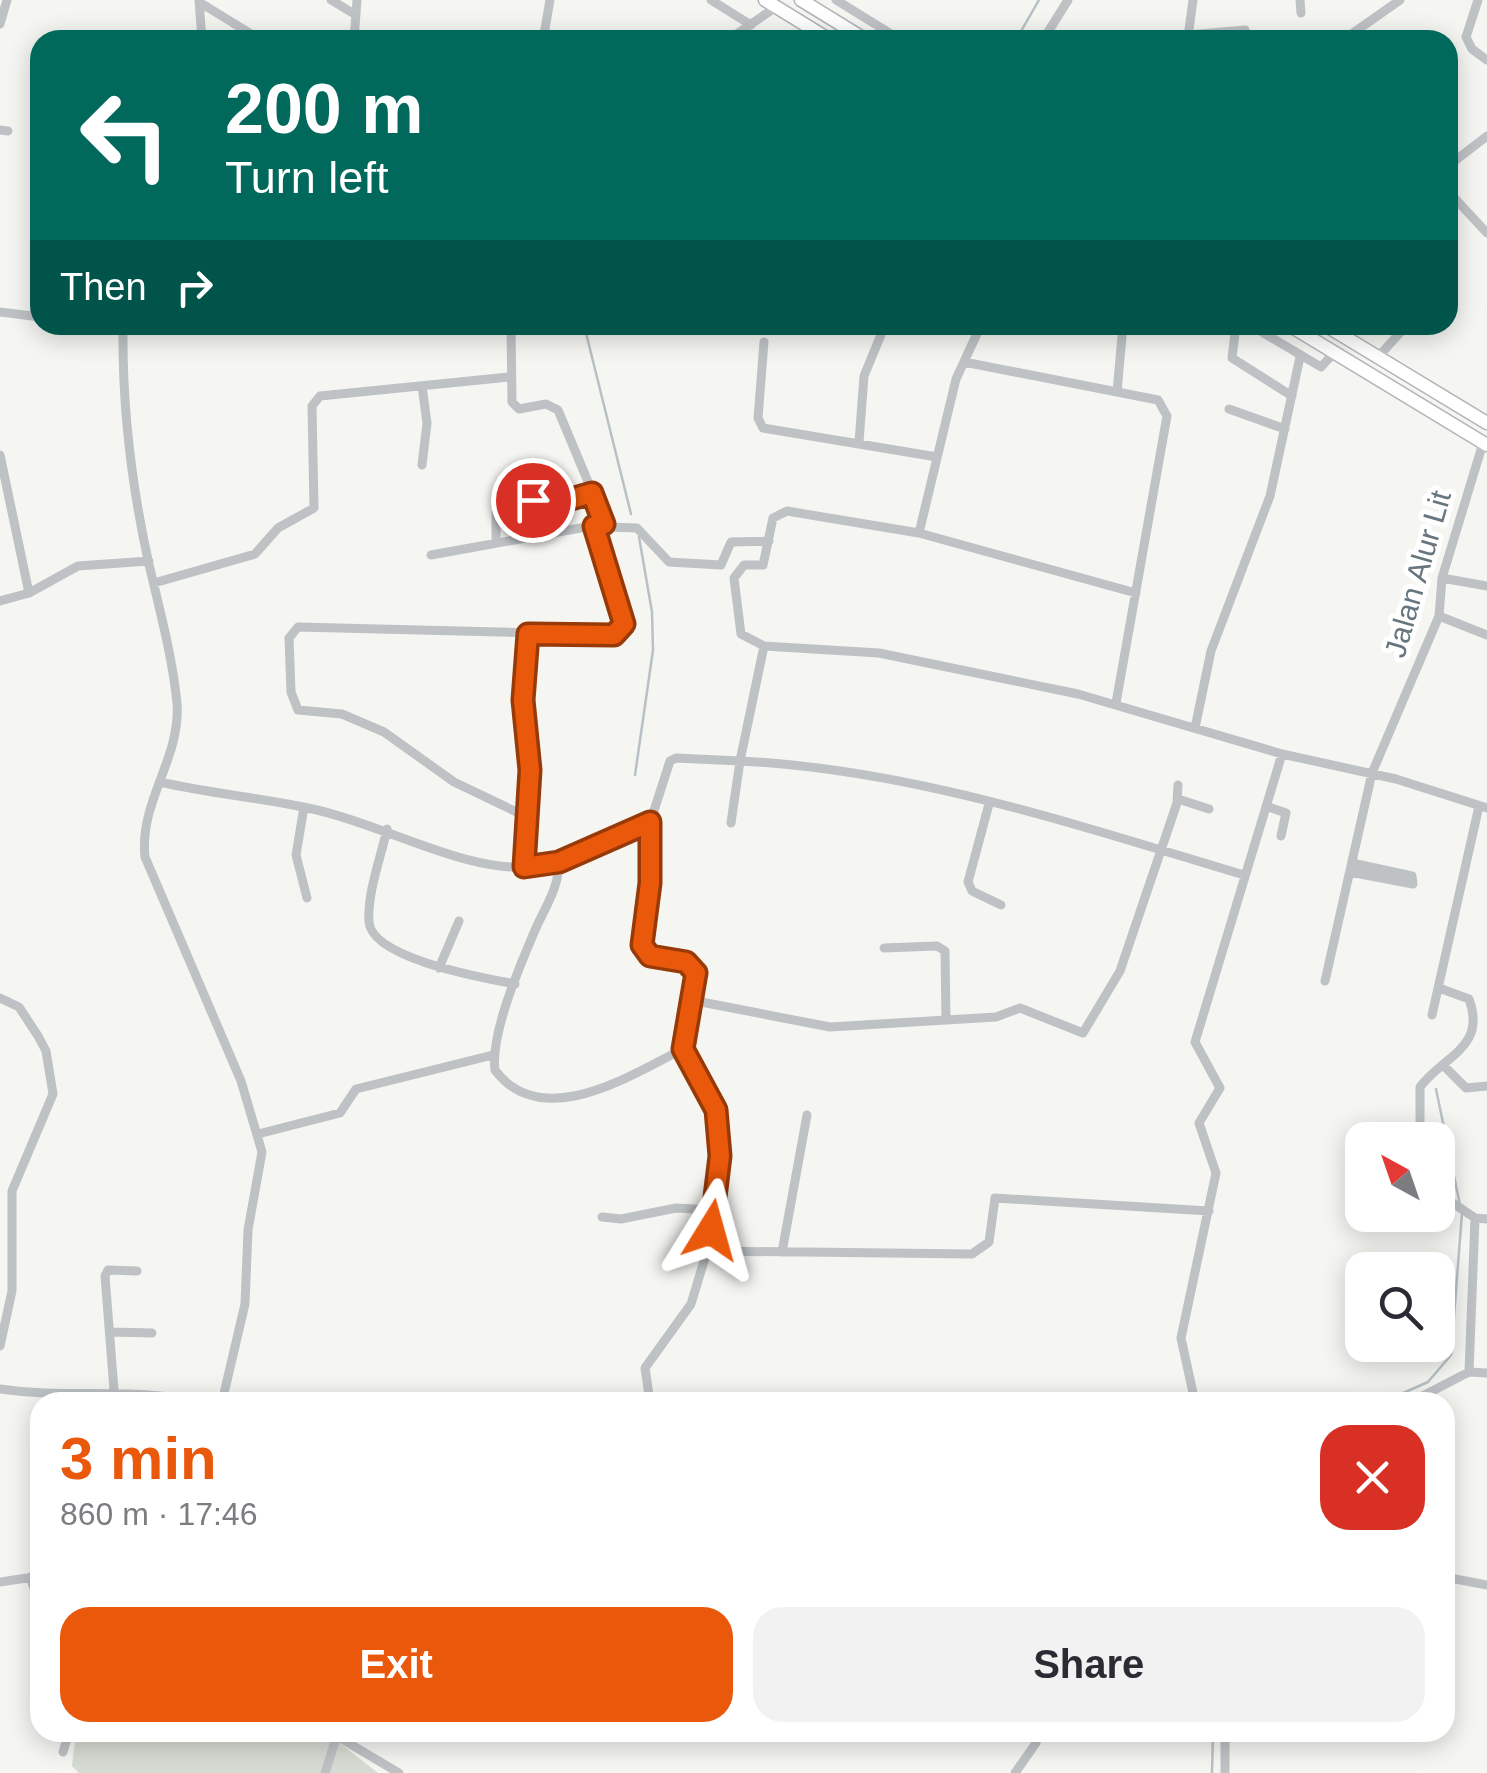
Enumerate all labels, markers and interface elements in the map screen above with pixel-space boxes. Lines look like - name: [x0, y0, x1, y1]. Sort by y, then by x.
- icon: left: [60, 70, 190, 200]
- text: 200 m: [225, 70, 423, 148]
- text: Turn left: [225, 152, 388, 203]
- icon: right: [167, 260, 222, 315]
- text: Then: [60, 266, 147, 308]
- pin: [491, 458, 576, 543]
- icon: arrive: [506, 473, 561, 528]
- street label: Jalan Alur Lit: [1378, 486, 1457, 661]
- north arrow: [1345, 1122, 1455, 1232]
- map controls: [1345, 1122, 1455, 1362]
- position arrow: [659, 1178, 763, 1282]
- button: search: [1345, 1252, 1455, 1362]
- text: 3 min: [60, 1425, 217, 1492]
- button: close: [1320, 1425, 1425, 1530]
- text: 860 m · 17:46: [60, 1496, 257, 1532]
- button: Exit: [60, 1607, 733, 1722]
- button: Share: [753, 1607, 1425, 1722]

